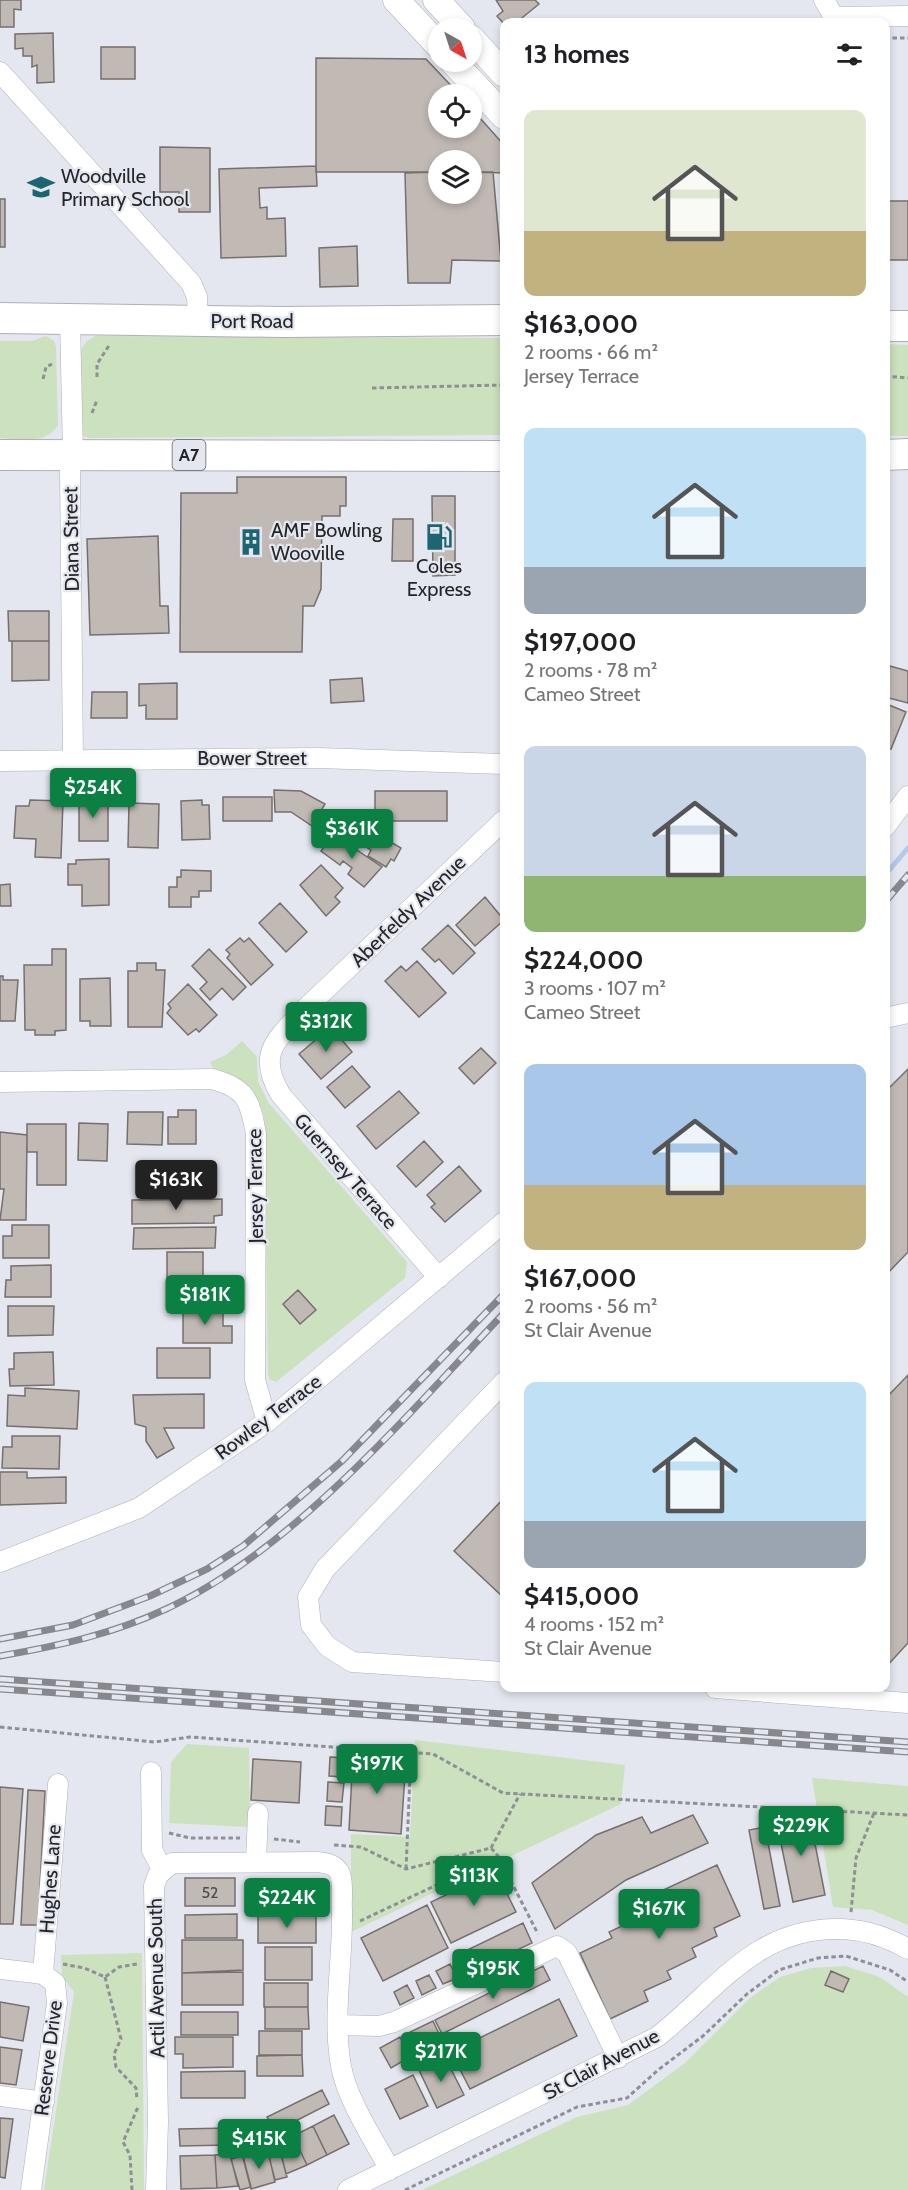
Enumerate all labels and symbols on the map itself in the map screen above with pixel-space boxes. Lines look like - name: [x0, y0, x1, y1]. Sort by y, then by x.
- north arrow: [428, 18, 482, 72]
- place label: Woodville Primary School: [61, 164, 189, 211]
- school or university icon: Woodville Primary School: [26, 172, 56, 202]
- street label: Port Road: [210, 309, 294, 333]
- road number: A7: [172, 440, 206, 470]
- street label: Diana Street: [58, 486, 84, 592]
- place label: AMF Bowling Wooville: [271, 518, 383, 565]
- fuel station icon: Coles Express: [424, 522, 454, 552]
- building icon: AMF Bowling Wooville: [236, 527, 266, 557]
- place label: Coles Express: [407, 554, 471, 601]
- street label: Bower Street: [197, 746, 307, 770]
- pin: $254K: [51, 768, 135, 819]
- pin: $361K: [310, 809, 394, 860]
- street label: Aberfeldy Avenue: [346, 850, 470, 972]
- pin: $312K: [284, 1002, 368, 1053]
- street label: Guernsey Terrace: [289, 1108, 403, 1234]
- street label: Jersey Terrace: [242, 1128, 268, 1245]
- pin: $163K: [134, 1160, 218, 1211]
- pin: $181K: [163, 1275, 247, 1326]
- street label: Rowley Terrace: [210, 1369, 326, 1465]
- pin: $197K: [335, 1744, 419, 1795]
- pin: $229K: [759, 1806, 843, 1857]
- street label: Hughes Lane: [34, 1824, 66, 1934]
- pin: $113K: [432, 1856, 516, 1907]
- pin: $224K: [245, 1878, 329, 1929]
- house number: 52: [201, 1883, 219, 1902]
- pin: $167K: [617, 1889, 701, 1940]
- street label: Actil Avenue South: [143, 1898, 169, 2058]
- pin: $195K: [451, 1949, 535, 2000]
- street label: Reserve Drive: [29, 1999, 67, 2117]
- street label: St Clair Avenue: [539, 2023, 663, 2105]
- pin: $217K: [399, 2032, 483, 2083]
- pin: $415K: [217, 2119, 301, 2170]

